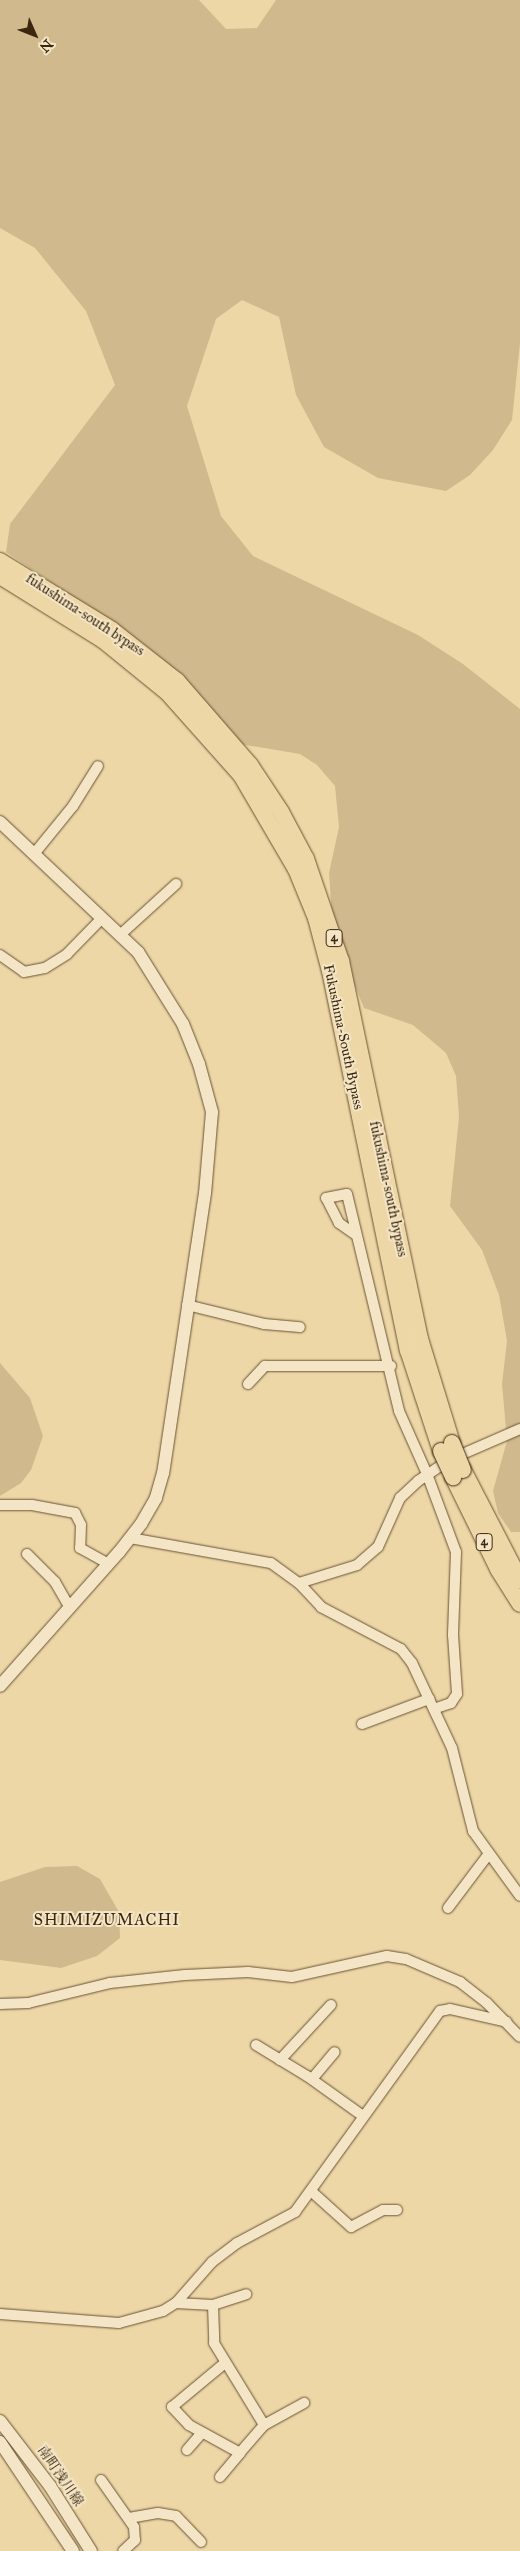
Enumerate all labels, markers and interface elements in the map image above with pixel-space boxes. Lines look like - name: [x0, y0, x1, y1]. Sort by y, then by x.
- north arrow: [10, 10, 60, 60]
- text: N: [36, 36, 56, 56]
- street label: fukushima-south bypass: [23, 570, 147, 660]
- road number: 4: [325, 928, 343, 948]
- street label: Fukushima-South Bypass: [319, 963, 367, 1111]
- street label: fukushima-south bypass: [365, 1120, 411, 1258]
- road number: 4: [475, 1532, 493, 1551]
- district label: SHIMIZUMACHI: [32, 1910, 182, 1930]
- street label: 南町浅川線: [33, 2442, 87, 2510]

